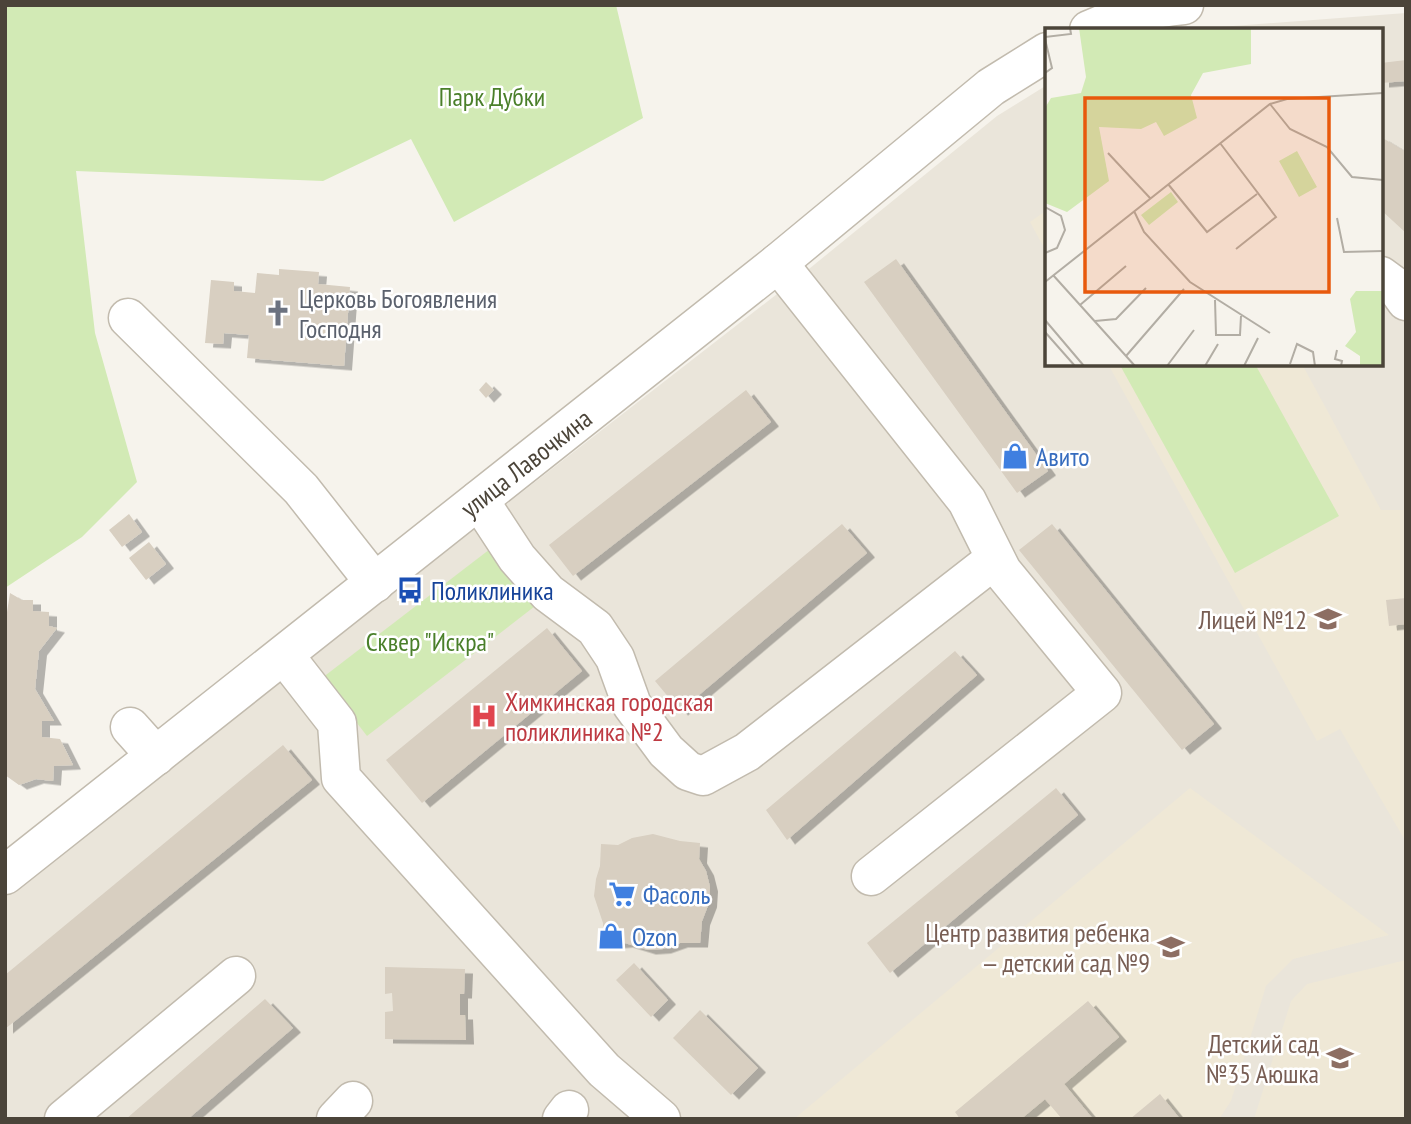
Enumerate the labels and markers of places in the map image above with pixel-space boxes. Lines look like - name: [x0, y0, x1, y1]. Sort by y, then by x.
- place label: Церковь Богоявления Господня: [299, 282, 497, 345]
- church icon: Церковь Богоявления Господня: [263, 298, 293, 328]
- place label: Авито: [1036, 440, 1089, 473]
- shop icon: Авито: [1000, 441, 1030, 471]
- place label: Поликлиника: [431, 574, 554, 607]
- bus stop icon: Поликлиника: [395, 575, 425, 605]
- place label: Лицей №12: [1198, 603, 1307, 636]
- school or university icon: Лицей №12: [1313, 604, 1343, 634]
- place label: Химкинская городская поликлиника №2: [505, 685, 713, 748]
- hospital icon: Химкинская городская поликлиника №2: [469, 701, 499, 731]
- place label: Фасоль: [643, 878, 710, 911]
- supermarket icon: Фасоль: [607, 879, 637, 909]
- place label: Центр развития ребенка — детский сад №9: [925, 916, 1150, 979]
- place label: Ozon: [632, 920, 678, 953]
- shop icon: Ozon: [596, 921, 626, 951]
- school or university icon: Центр развития ребенка — детский сад №9: [1156, 932, 1186, 962]
- place label: Детский сад №35 Аюшка: [1206, 1027, 1319, 1090]
- school or university icon: Детский сад №35 Аюшка: [1325, 1043, 1355, 1073]

